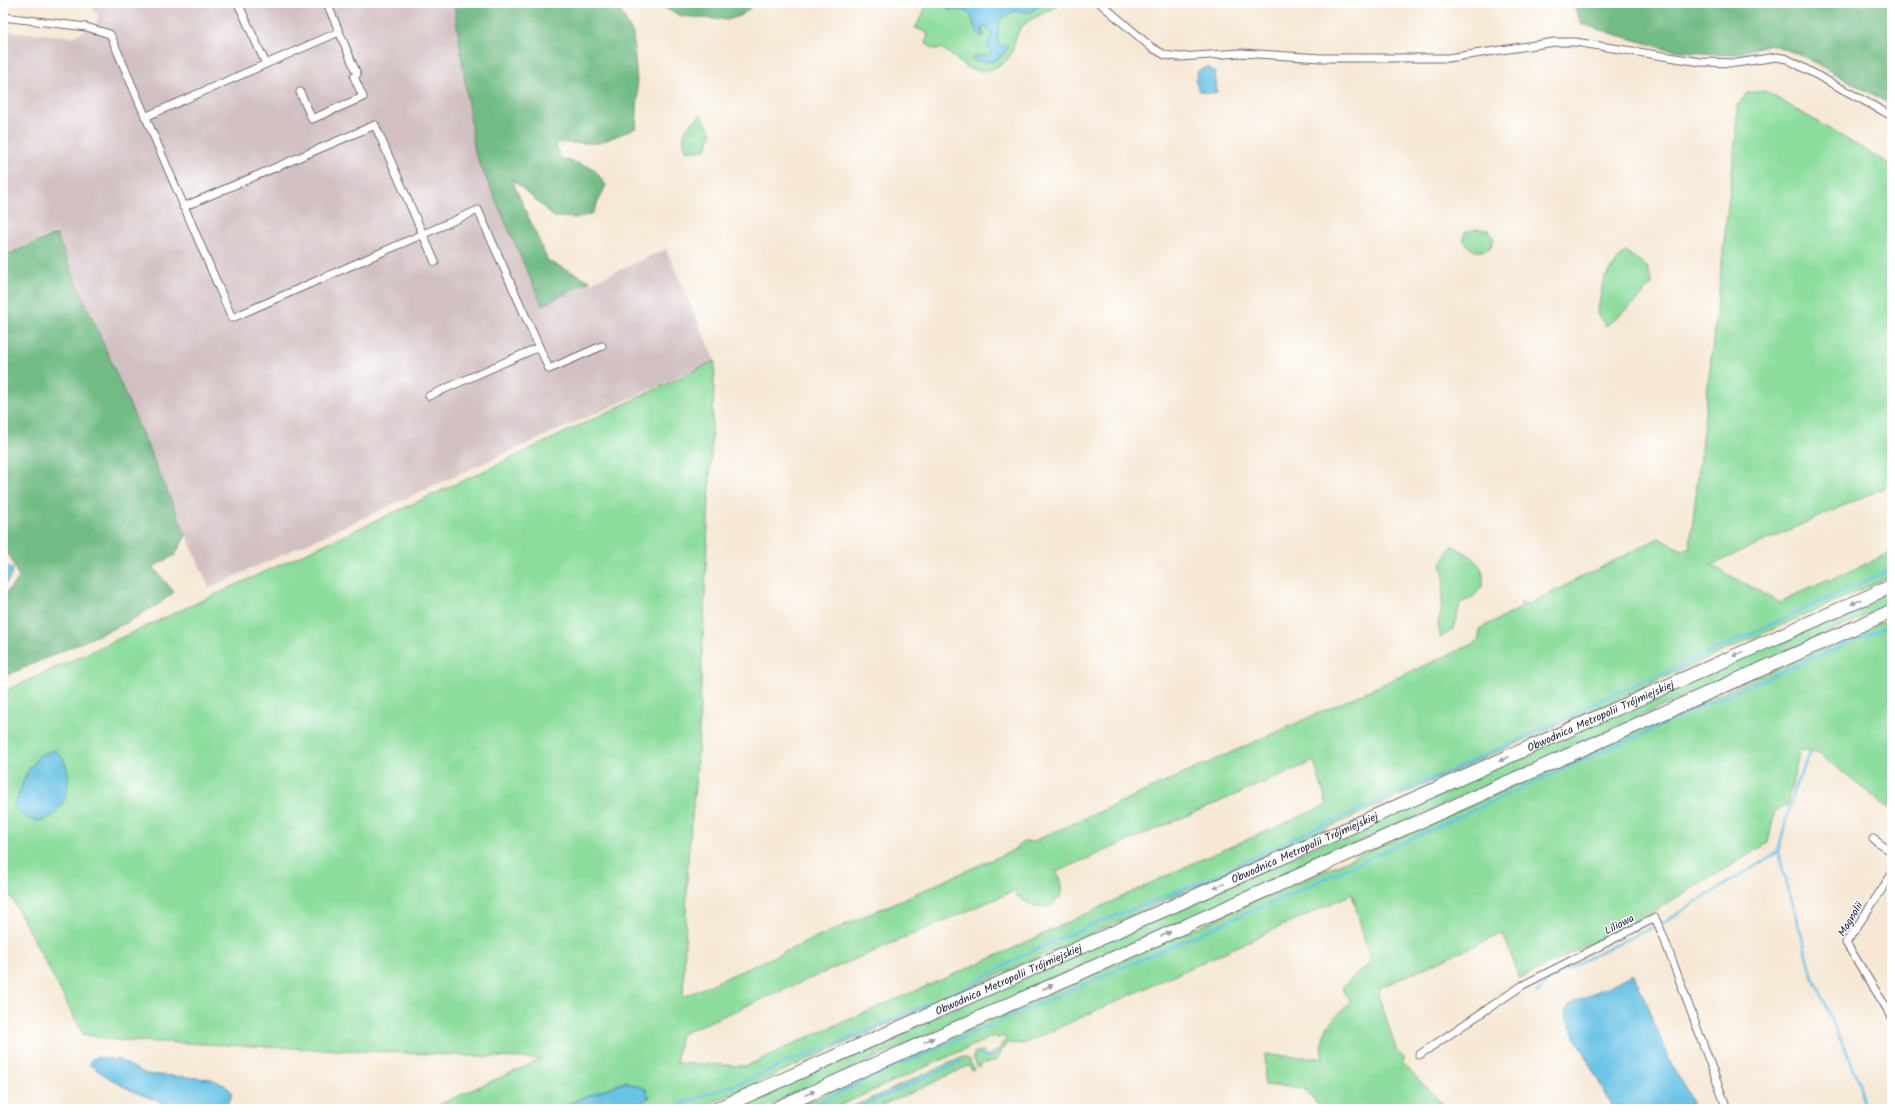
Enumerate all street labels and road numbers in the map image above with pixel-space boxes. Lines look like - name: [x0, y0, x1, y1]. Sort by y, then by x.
- street label: Obwodnica Metropolii Trójmiejskiej: [1524, 676, 1678, 757]
- street label: Obwodnica Metropolii Trójmiejskiej: [1228, 807, 1382, 889]
- street label: Magnolii: [1833, 898, 1869, 940]
- street label: Liliowa: [1601, 910, 1638, 940]
- street label: Obwodnica Metropolii Trójmiejskiej: [932, 939, 1086, 1021]

